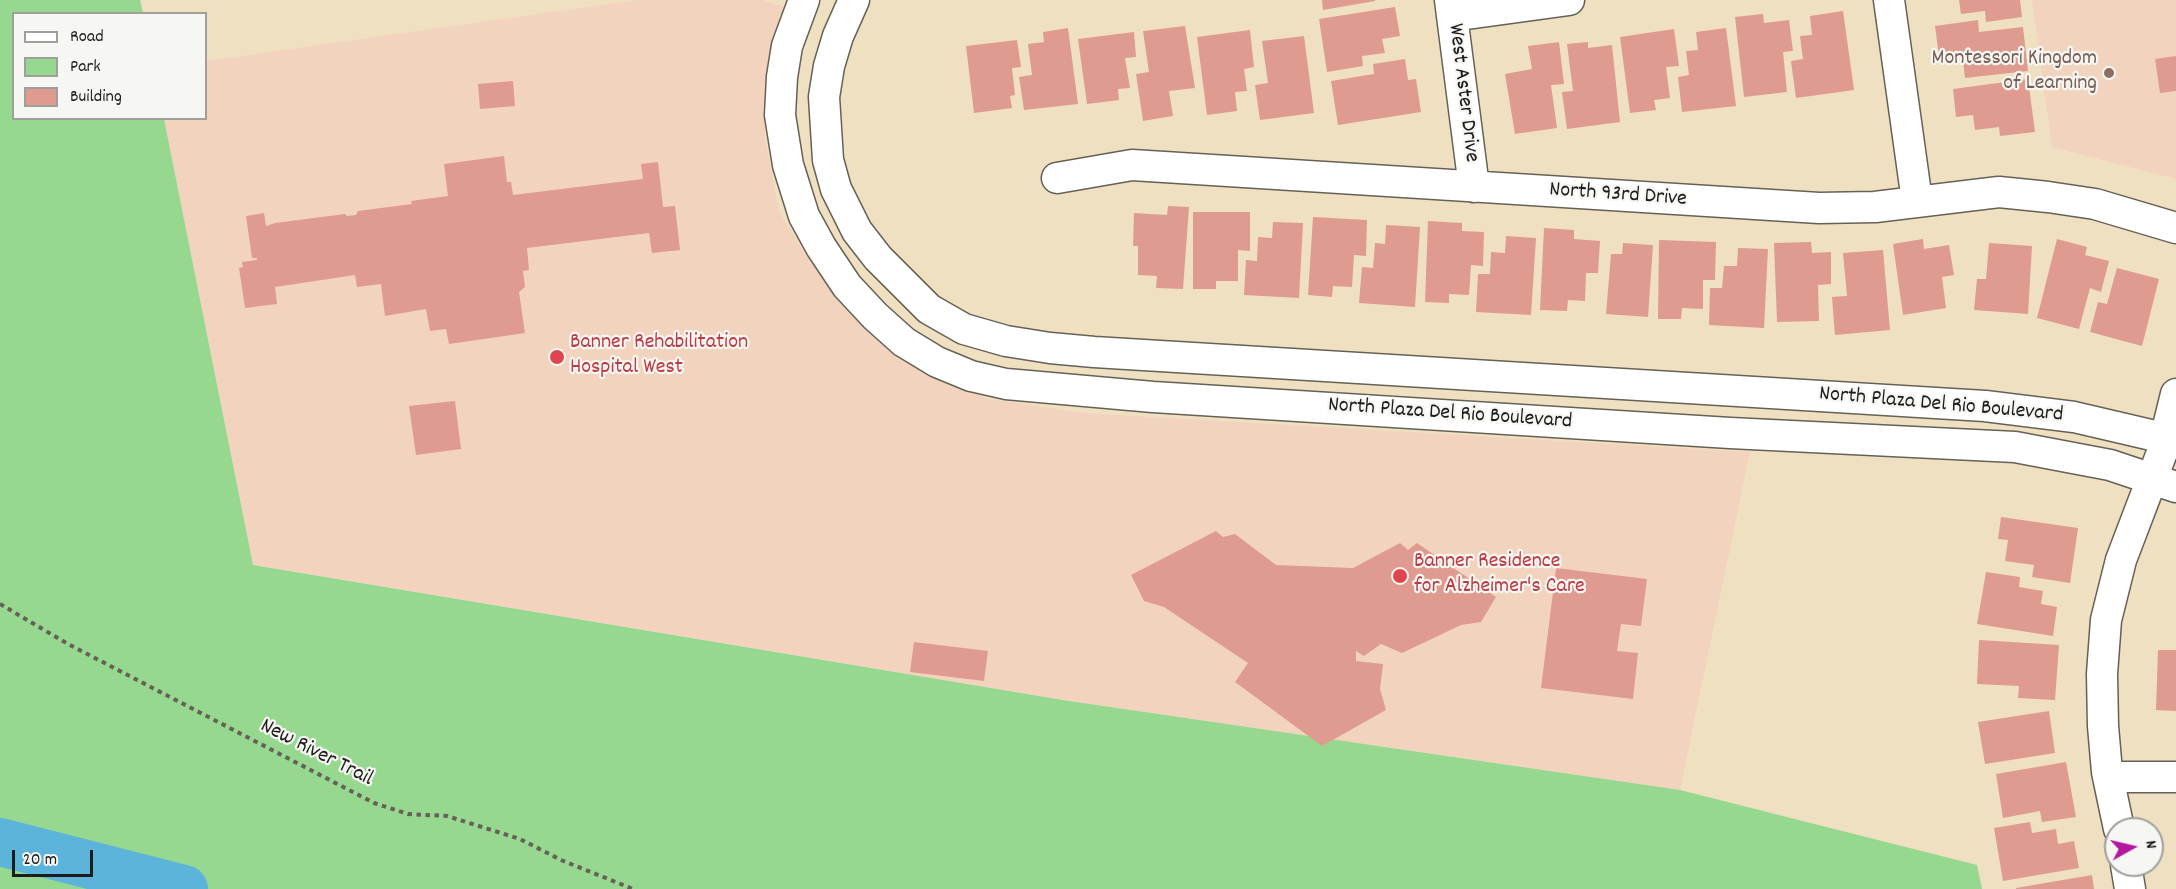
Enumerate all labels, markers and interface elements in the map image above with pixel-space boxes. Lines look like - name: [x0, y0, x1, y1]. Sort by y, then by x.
- legend: [12, 12, 207, 120]
- street label: West Aster Drive: [1440, 22, 1484, 164]
- text: Road: [70, 25, 104, 50]
- place label: Montessori Kingdom of Learning: [1932, 47, 2097, 98]
- text: Park: [70, 55, 101, 80]
- marker: Montessori Kingdom of Learning: [2102, 66, 2116, 80]
- text: Building: [70, 85, 122, 110]
- street label: North 93rd Drive: [1548, 178, 1688, 214]
- place label: Banner Rehabilitation Hospital West: [570, 331, 748, 382]
- marker: Banner Rehabilitation Hospital West: [548, 348, 566, 366]
- street label: North Plaza Del Rio Boulevard: [1818, 382, 2064, 430]
- street label: North Plaza Del Rio Boulevard: [1327, 393, 1573, 437]
- place label: Banner Residence for Alzheimer's Care: [1414, 550, 1585, 602]
- marker: Banner Residence for Alzheimer's Care: [1391, 567, 1409, 585]
- street label: New River Trail: [255, 714, 377, 794]
- north arrow: [2104, 817, 2164, 877]
- scale bar: [15, 838, 96, 876]
- text: N: [2138, 839, 2162, 850]
- text: 20 m: [23, 848, 57, 873]

